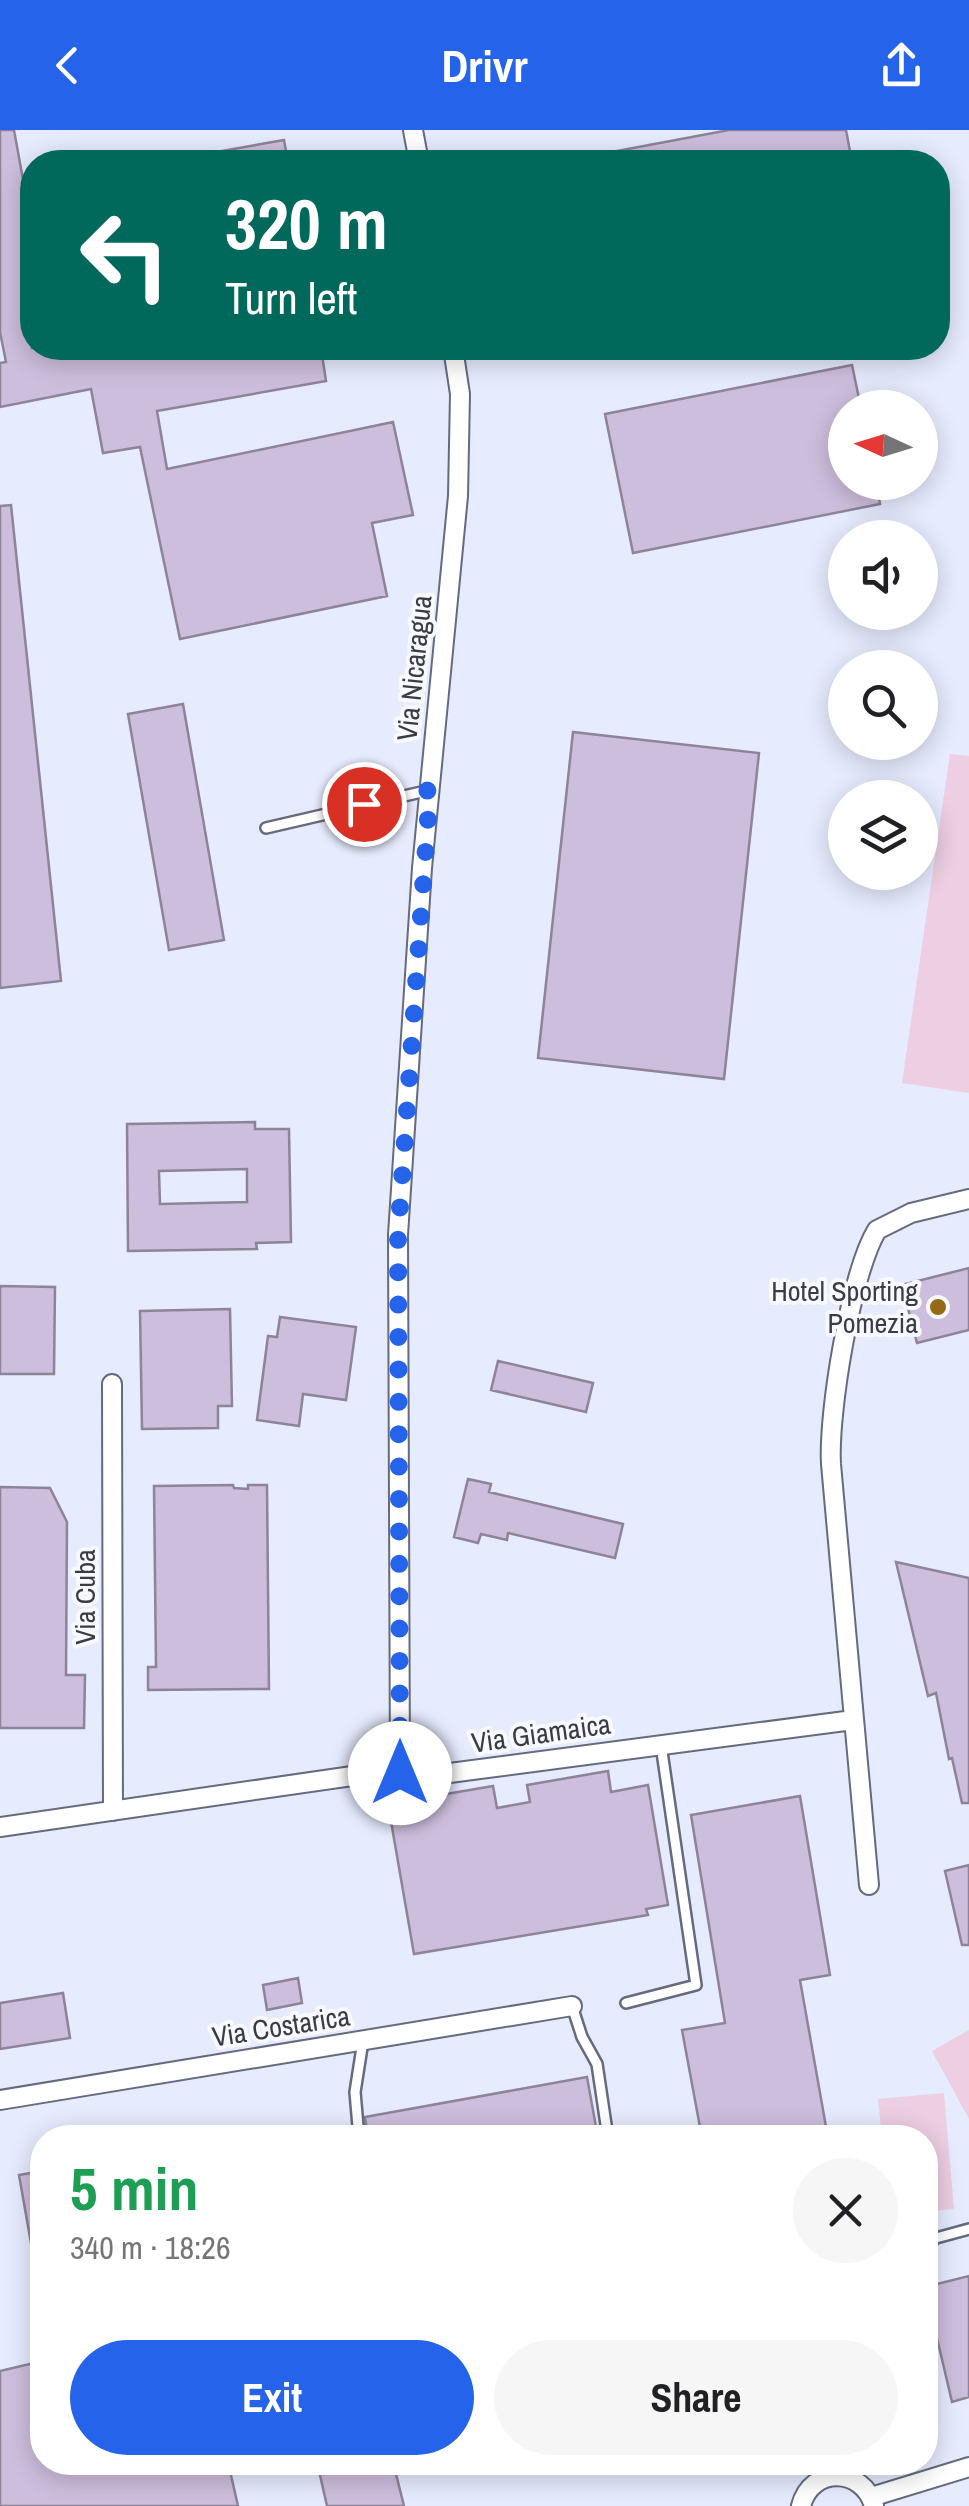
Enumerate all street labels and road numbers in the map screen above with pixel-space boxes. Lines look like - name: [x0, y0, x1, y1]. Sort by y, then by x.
- street label: Via Nicaragua: [387, 593, 441, 743]
- street label: Via Cuba: [66, 1549, 104, 1645]
- street label: Via Giamaica: [469, 1704, 613, 1762]
- street label: Via Costarica: [210, 1996, 353, 2056]

